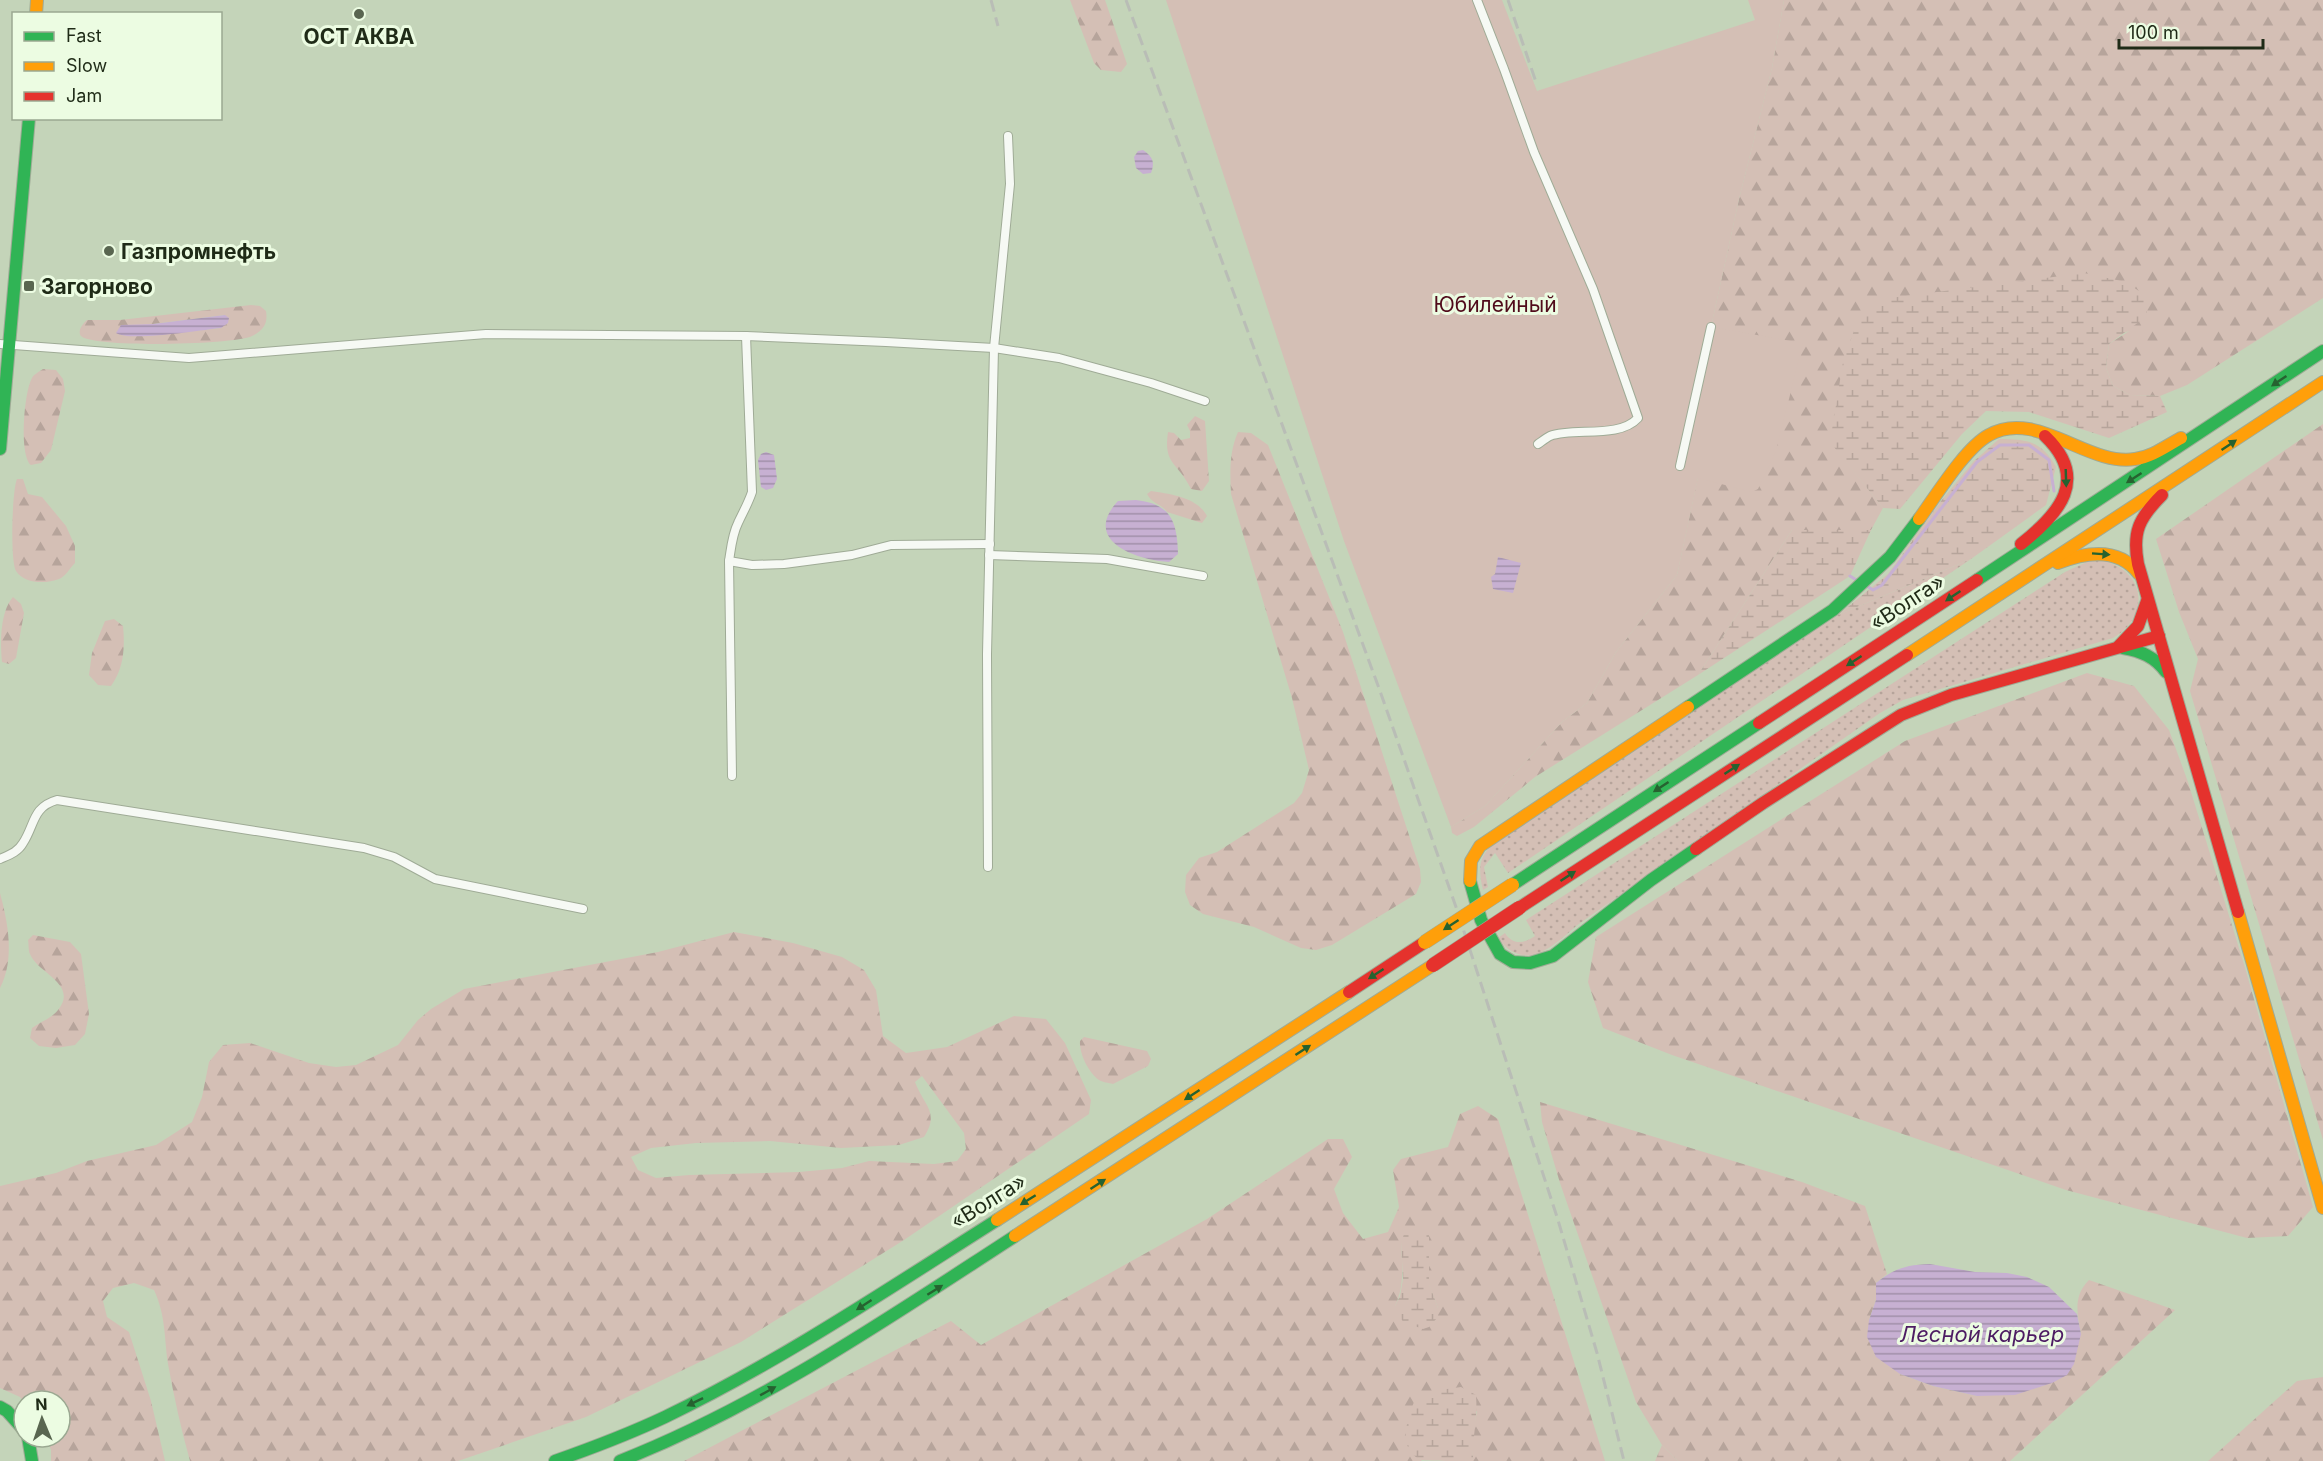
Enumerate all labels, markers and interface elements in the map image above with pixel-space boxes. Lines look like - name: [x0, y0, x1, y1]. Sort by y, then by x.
- marker: ОСТ АКВА: [352, 7, 366, 21]
- legend: [12, 12, 222, 120]
- scale bar: [2119, 12, 2263, 50]
- text: 100 m: [2128, 22, 2179, 43]
- place label: ОСТ АКВА: [303, 24, 415, 49]
- text: Fast: [66, 25, 102, 46]
- text: Slow: [66, 55, 107, 76]
- text: Jam: [66, 85, 102, 106]
- place label: Газпромнефть: [121, 239, 276, 264]
- marker: Газпромнефть: [102, 244, 116, 258]
- place label: Загорново: [41, 274, 153, 299]
- marker: Загорново: [22, 279, 36, 293]
- park label: Юбилейный: [1433, 292, 1557, 317]
- one-way arrow: [2271, 375, 2287, 386]
- one-way arrow: [2221, 440, 2237, 451]
- one-way arrow: [2061, 468, 2070, 487]
- one-way arrow: [2125, 472, 2142, 483]
- one-way arrow: [2092, 550, 2111, 559]
- street label: «Волга»: [1865, 569, 1949, 635]
- one-way arrow: [1946, 590, 1962, 602]
- one-way arrow: [1846, 656, 1863, 667]
- one-way arrow: [1723, 764, 1740, 775]
- one-way arrow: [1654, 781, 1670, 793]
- one-way arrow: [1560, 871, 1577, 882]
- one-way arrow: [1442, 919, 1459, 930]
- one-way arrow: [1368, 968, 1384, 980]
- one-way arrow: [1294, 1044, 1310, 1056]
- one-way arrow: [1184, 1089, 1200, 1100]
- street label: «Волга»: [946, 1168, 1030, 1234]
- one-way arrow: [1090, 1178, 1107, 1189]
- one-way arrow: [1020, 1195, 1037, 1206]
- one-way arrow: [927, 1284, 943, 1295]
- one-way arrow: [856, 1300, 872, 1311]
- water label: Лесной карьер: [1900, 1321, 2064, 1347]
- one-way arrow: [760, 1386, 777, 1396]
- north arrow: [12, 1389, 72, 1449]
- text: N: [35, 1394, 48, 1414]
- one-way arrow: [686, 1398, 703, 1407]

